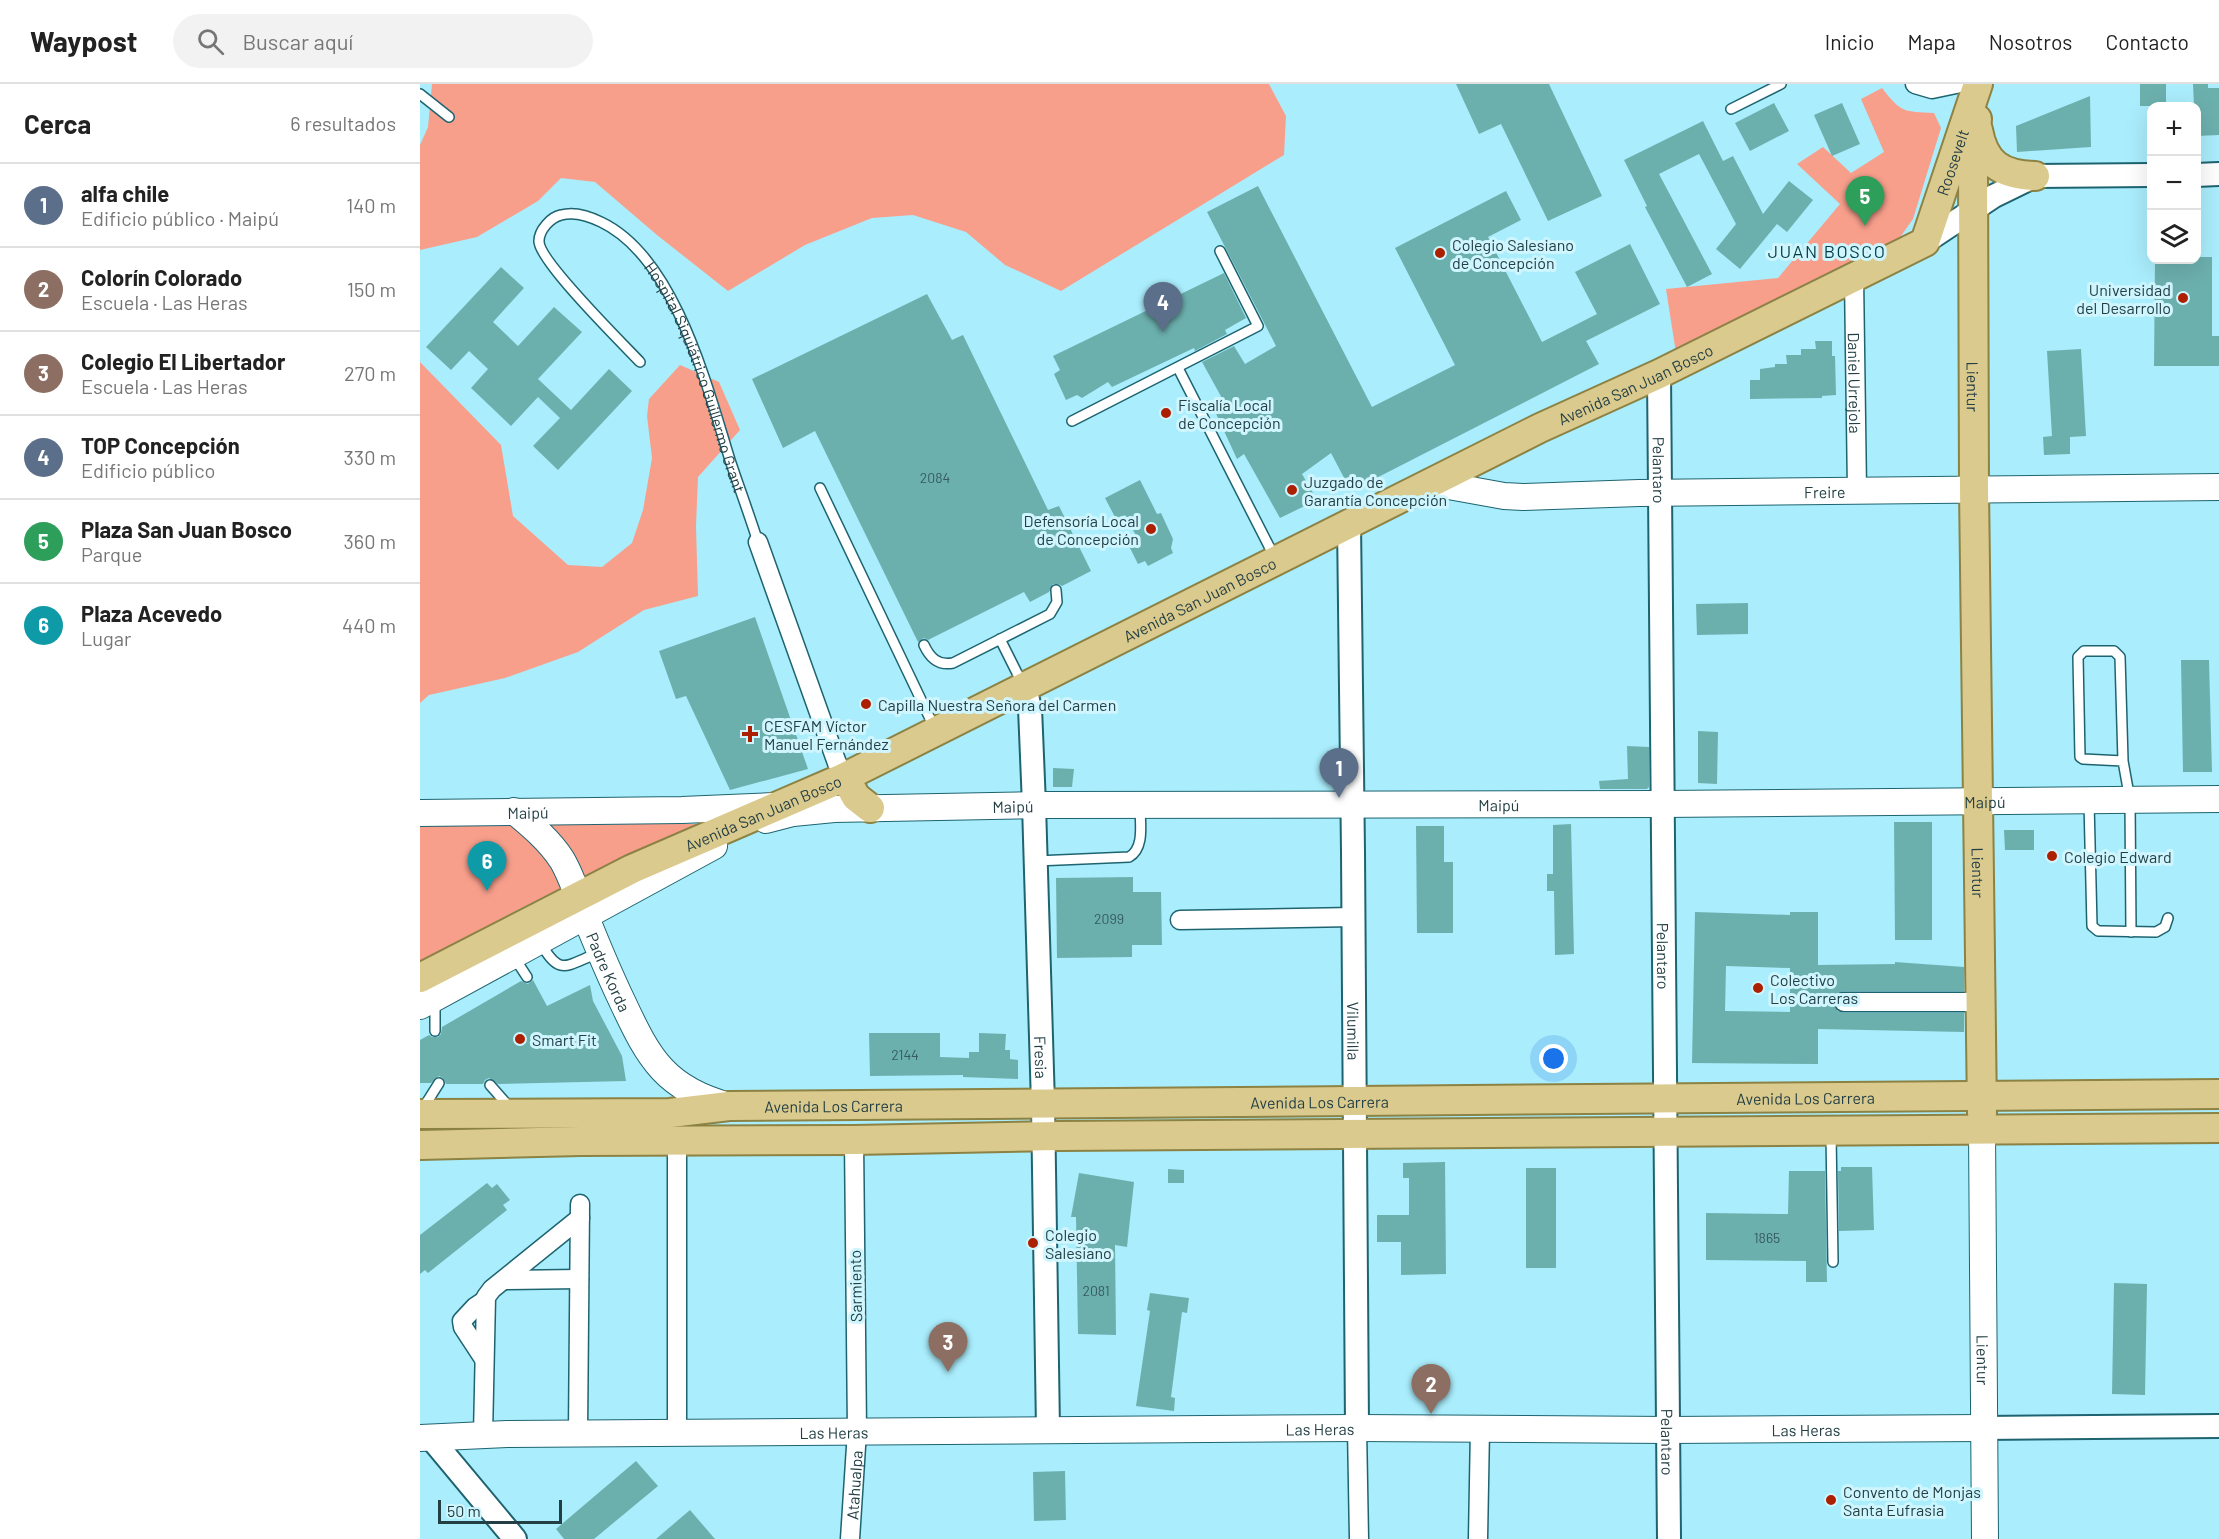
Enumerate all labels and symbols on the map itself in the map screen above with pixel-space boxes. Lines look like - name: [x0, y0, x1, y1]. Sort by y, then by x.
- street label: Roosevelt: [1932, 127, 1972, 198]
- pin: 5: [1846, 176, 1884, 226]
- place label: Colegio Salesiano de Concepción: [1452, 235, 1574, 272]
- district label: JUAN BOSCO: [1768, 240, 1886, 262]
- marker: Colegio Salesiano de Concepción: [1433, 246, 1447, 260]
- street label: Hospital Siquiátrico Guillermo Grant: [641, 258, 750, 495]
- place label: Universidad del Desarrollo: [2076, 280, 2171, 317]
- pin: 4: [1144, 282, 1182, 332]
- marker: Universidad del Desarrollo: [2176, 291, 2190, 305]
- street label: Daniel Urrejola: [1845, 332, 1866, 434]
- street label: Avenida San Juan Bosco: [1555, 339, 1716, 428]
- street label: Lientur: [1964, 361, 1983, 412]
- place label: Fiscalía Local de Concepción: [1178, 395, 1281, 432]
- marker: Fiscalía Local de Concepción: [1159, 406, 1173, 420]
- street label: Pelantaro: [1650, 437, 1670, 503]
- house number: 2084: [920, 469, 950, 486]
- place label: Juzgado de Garantía Concepción: [1304, 472, 1447, 509]
- street label: Freire: [1804, 481, 1846, 501]
- marker: Juzgado de Garantía Concepción: [1285, 483, 1299, 497]
- place label: Defensoría Local de Concepción: [1024, 511, 1139, 548]
- marker: Defensoría Local de Concepción: [1144, 522, 1158, 536]
- street label: Avenida San Juan Bosco: [1120, 553, 1279, 645]
- place label: Capilla Nuestra Señora del Carmen: [878, 695, 1116, 714]
- marker: Capilla Nuestra Señora del Carmen: [859, 697, 873, 711]
- place label: CESFAM Víctor Manuel Fernández: [764, 716, 889, 753]
- marker: CESFAM Víctor Manuel Fernández: [741, 725, 759, 743]
- pin: 1: [1320, 748, 1358, 798]
- street label: Avenida San Juan Bosco: [682, 770, 844, 855]
- street label: Maipú: [1964, 791, 2006, 811]
- street label: Maipú: [1478, 795, 1519, 814]
- street label: Maipú: [992, 796, 1034, 815]
- street label: Maipú: [507, 802, 549, 821]
- pin: 6: [468, 842, 506, 891]
- street label: Lientur: [1969, 847, 1989, 898]
- place label: Colegio Edward: [2064, 847, 2172, 866]
- marker: Colegio Edward: [2045, 849, 2059, 863]
- house number: 2099: [1094, 910, 1124, 927]
- street label: Pelantaro: [1654, 923, 1674, 989]
- street label: Padre Korda: [583, 929, 635, 1014]
- place label: Colectivo Los Carreras: [1770, 970, 1858, 1007]
- marker: Colectivo Los Carreras: [1751, 981, 1765, 995]
- street label: Vilumilla: [1345, 1002, 1364, 1060]
- place label: Smart Fit: [532, 1030, 597, 1049]
- marker: Smart Fit: [513, 1032, 527, 1046]
- street label: Fresia: [1031, 1035, 1052, 1079]
- your location: [1539, 1044, 1568, 1073]
- house number: 2144: [891, 1046, 919, 1063]
- street label: Avenida Los Carrera: [1736, 1087, 1875, 1107]
- street label: Avenida Los Carrera: [1250, 1091, 1389, 1111]
- street label: Avenida Los Carrera: [764, 1095, 903, 1115]
- place label: Colegio Salesiano: [1045, 1225, 1112, 1262]
- house number: 1865: [1754, 1229, 1780, 1246]
- marker: Colegio Salesiano: [1026, 1236, 1040, 1250]
- street label: Sarmiento: [845, 1250, 865, 1322]
- house number: 2081: [1082, 1282, 1110, 1299]
- pin: 3: [928, 1322, 968, 1372]
- street label: Lientur: [1974, 1335, 1993, 1386]
- pin: 2: [1412, 1364, 1450, 1414]
- street label: Pelantaro: [1658, 1409, 1678, 1475]
- street label: Las Heras: [1285, 1419, 1354, 1438]
- street label: Las Heras: [1771, 1419, 1840, 1439]
- street label: Las Heras: [799, 1422, 868, 1441]
- street label: Atahualpa: [842, 1450, 865, 1520]
- place label: Convento de Monjas Santa Eufrasia: [1843, 1482, 1981, 1519]
- marker: Convento de Monjas Santa Eufrasia: [1824, 1493, 1838, 1507]
- scale bar: [438, 1497, 562, 1524]

